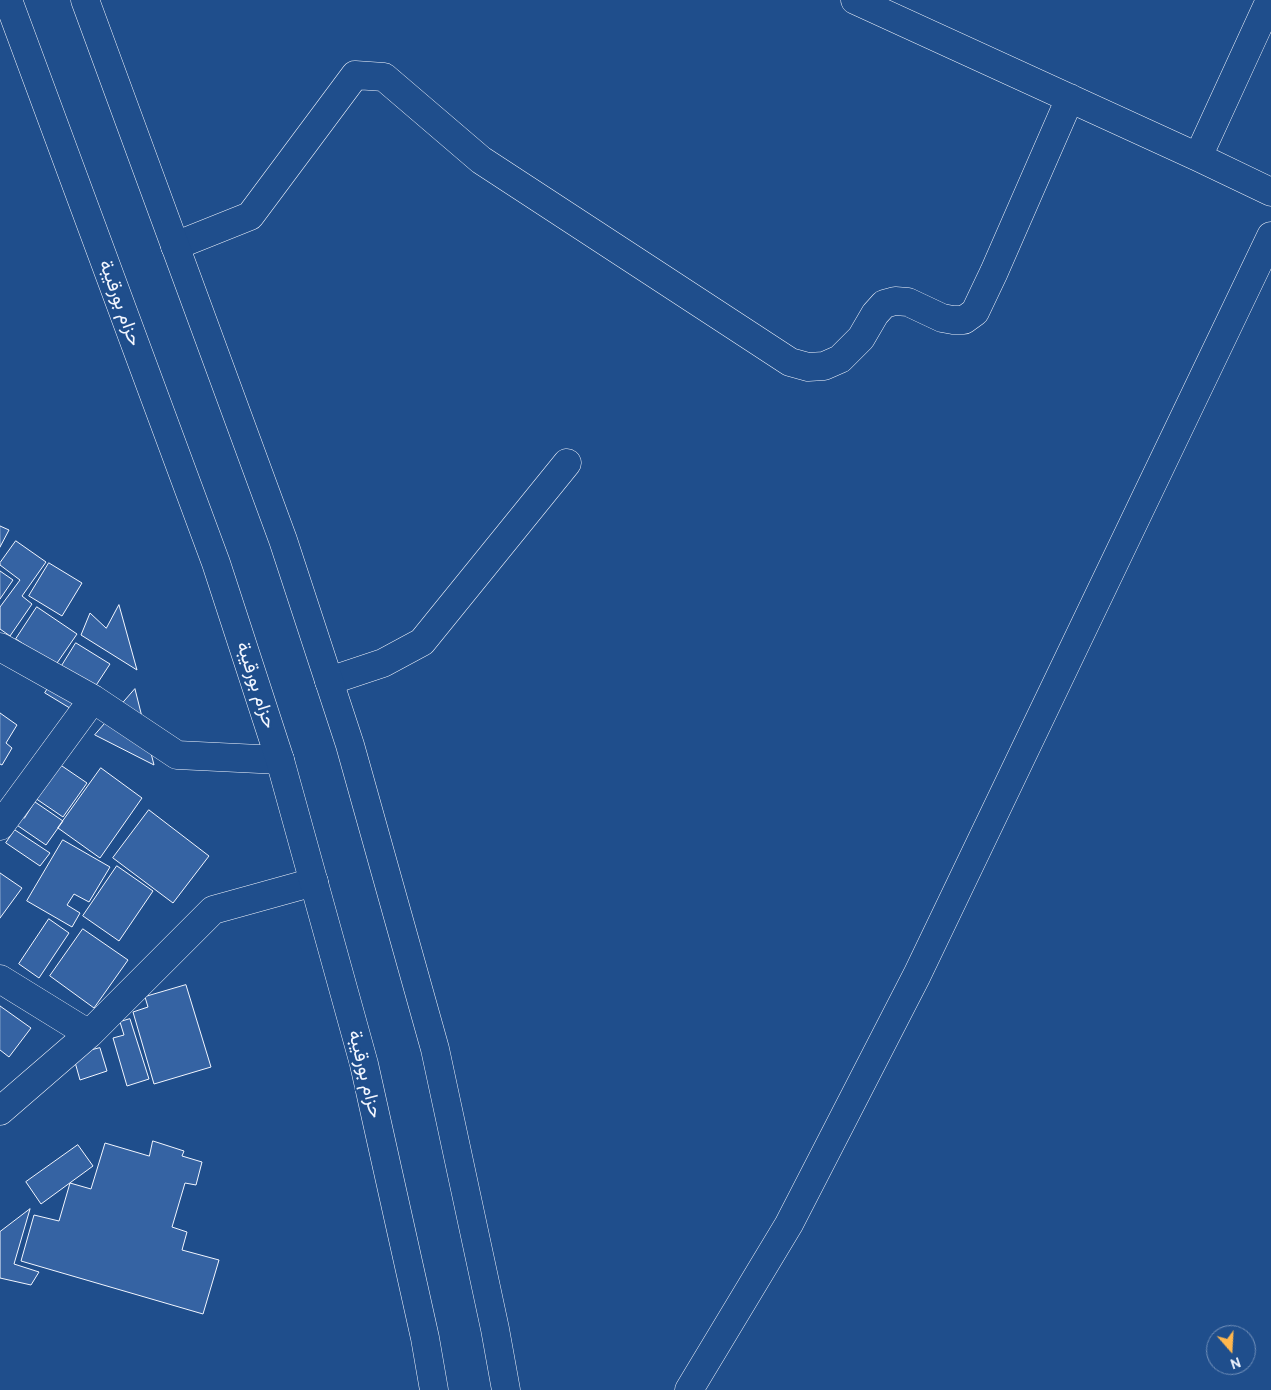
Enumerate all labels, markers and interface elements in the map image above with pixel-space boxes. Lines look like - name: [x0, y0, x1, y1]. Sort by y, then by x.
- street label: حزام بورقيبة: [94, 257, 146, 349]
- street label: حزام بورقيبة: [231, 639, 281, 731]
- street label: حزام بورقيبة: [343, 1028, 387, 1120]
- north arrow: [1206, 1325, 1256, 1375]
- text: N: [1228, 1353, 1243, 1373]

